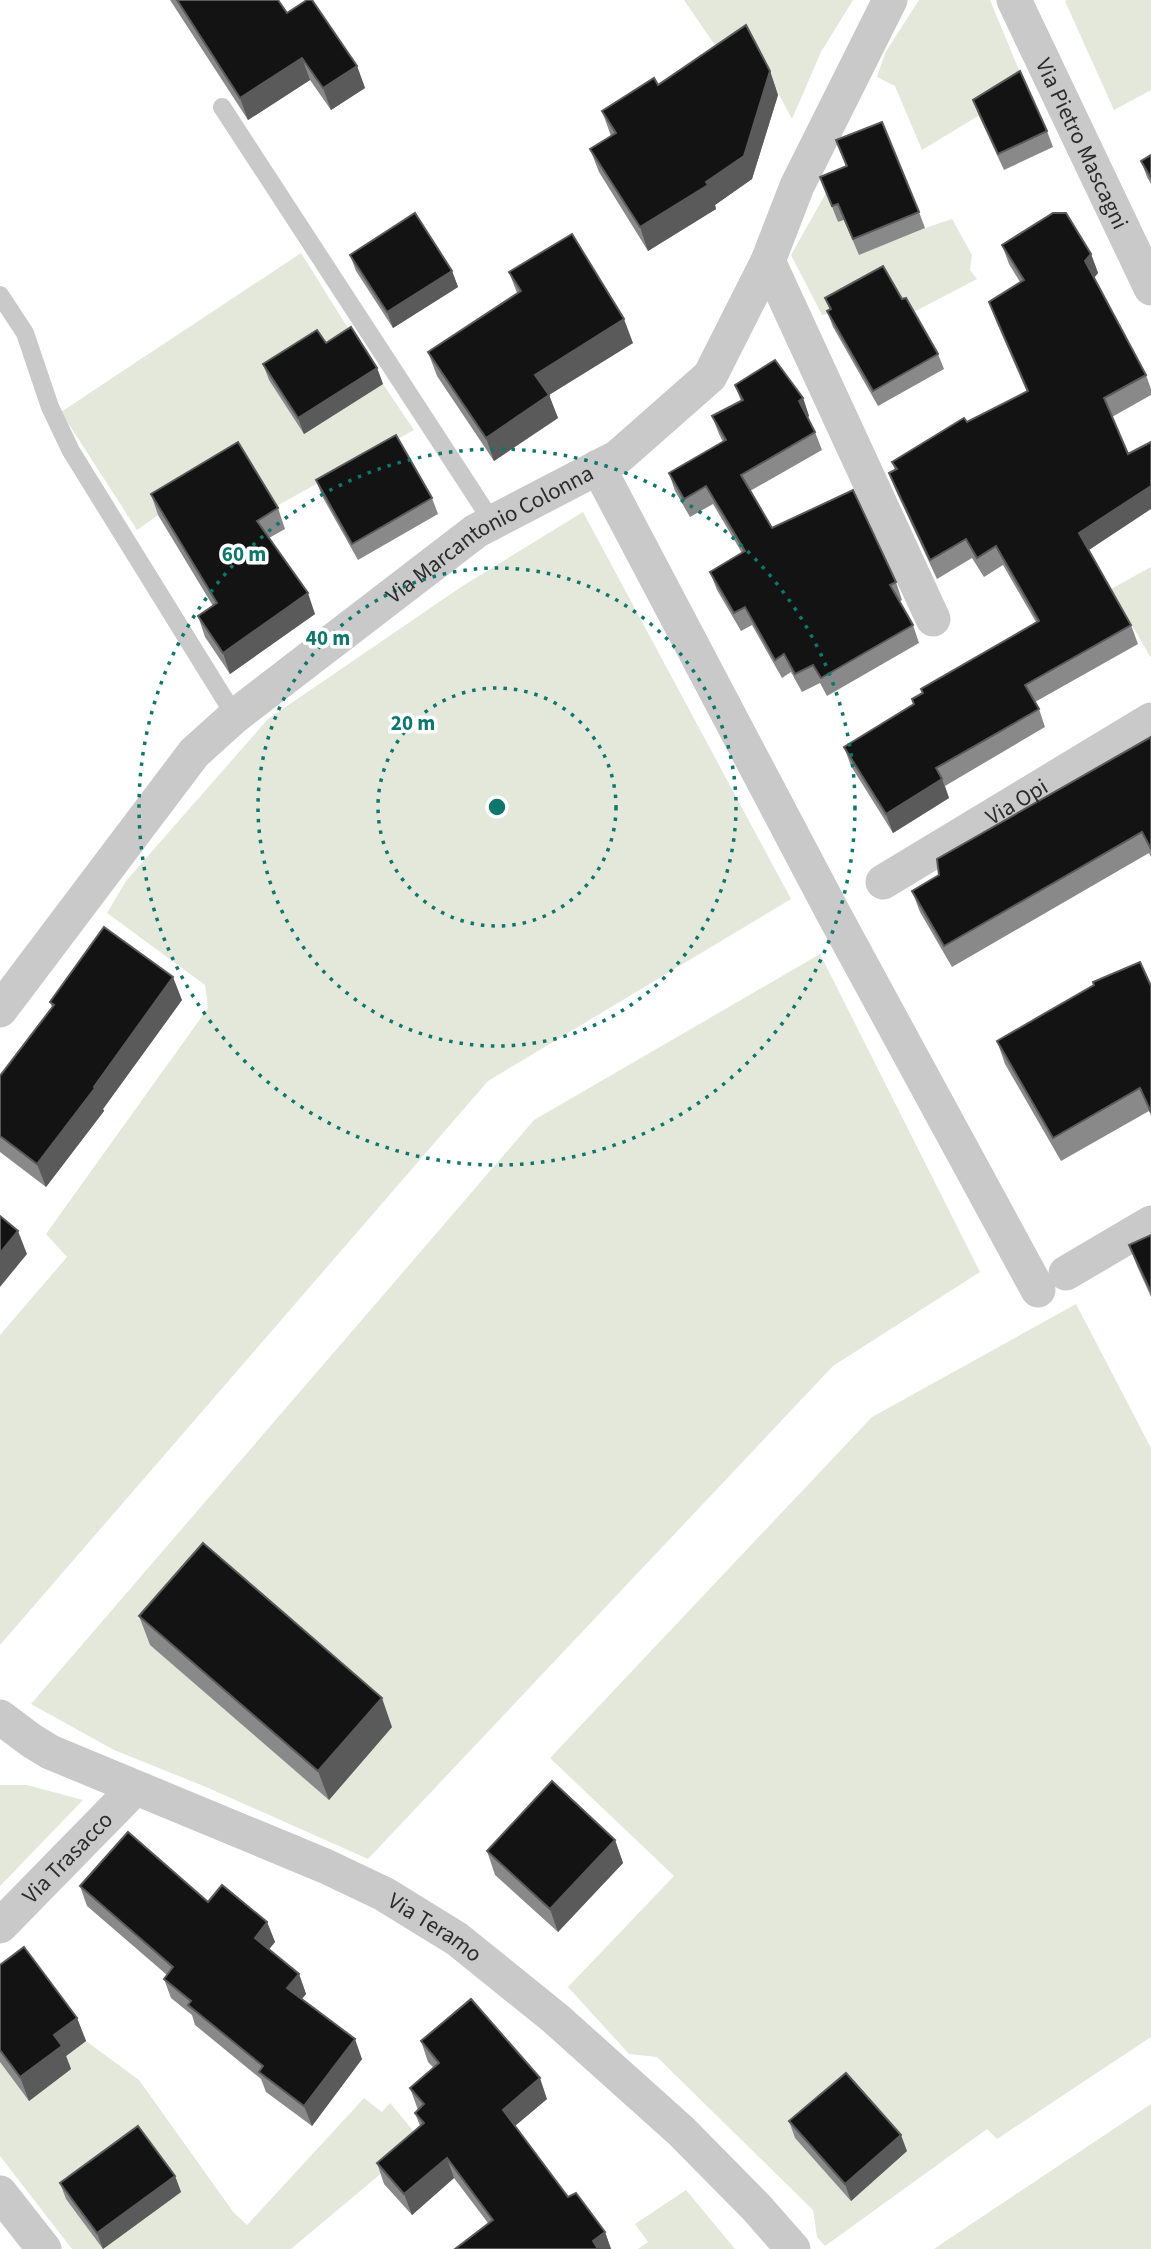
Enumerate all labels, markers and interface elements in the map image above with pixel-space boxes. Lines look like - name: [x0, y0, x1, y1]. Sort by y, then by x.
- street label: Via Pietro Mascagni: [1027, 53, 1137, 235]
- street label: Via Marcantonio Colonna: [379, 456, 599, 611]
- text: 60 m: [222, 539, 266, 569]
- text: 40 m: [306, 623, 350, 653]
- text: 20 m: [391, 708, 435, 738]
- street label: Via Opi: [979, 770, 1054, 833]
- centre of rings: [485, 795, 509, 819]
- street label: Via Trasacco: [14, 1804, 120, 1911]
- street label: Via Teramo: [382, 1884, 489, 1970]

